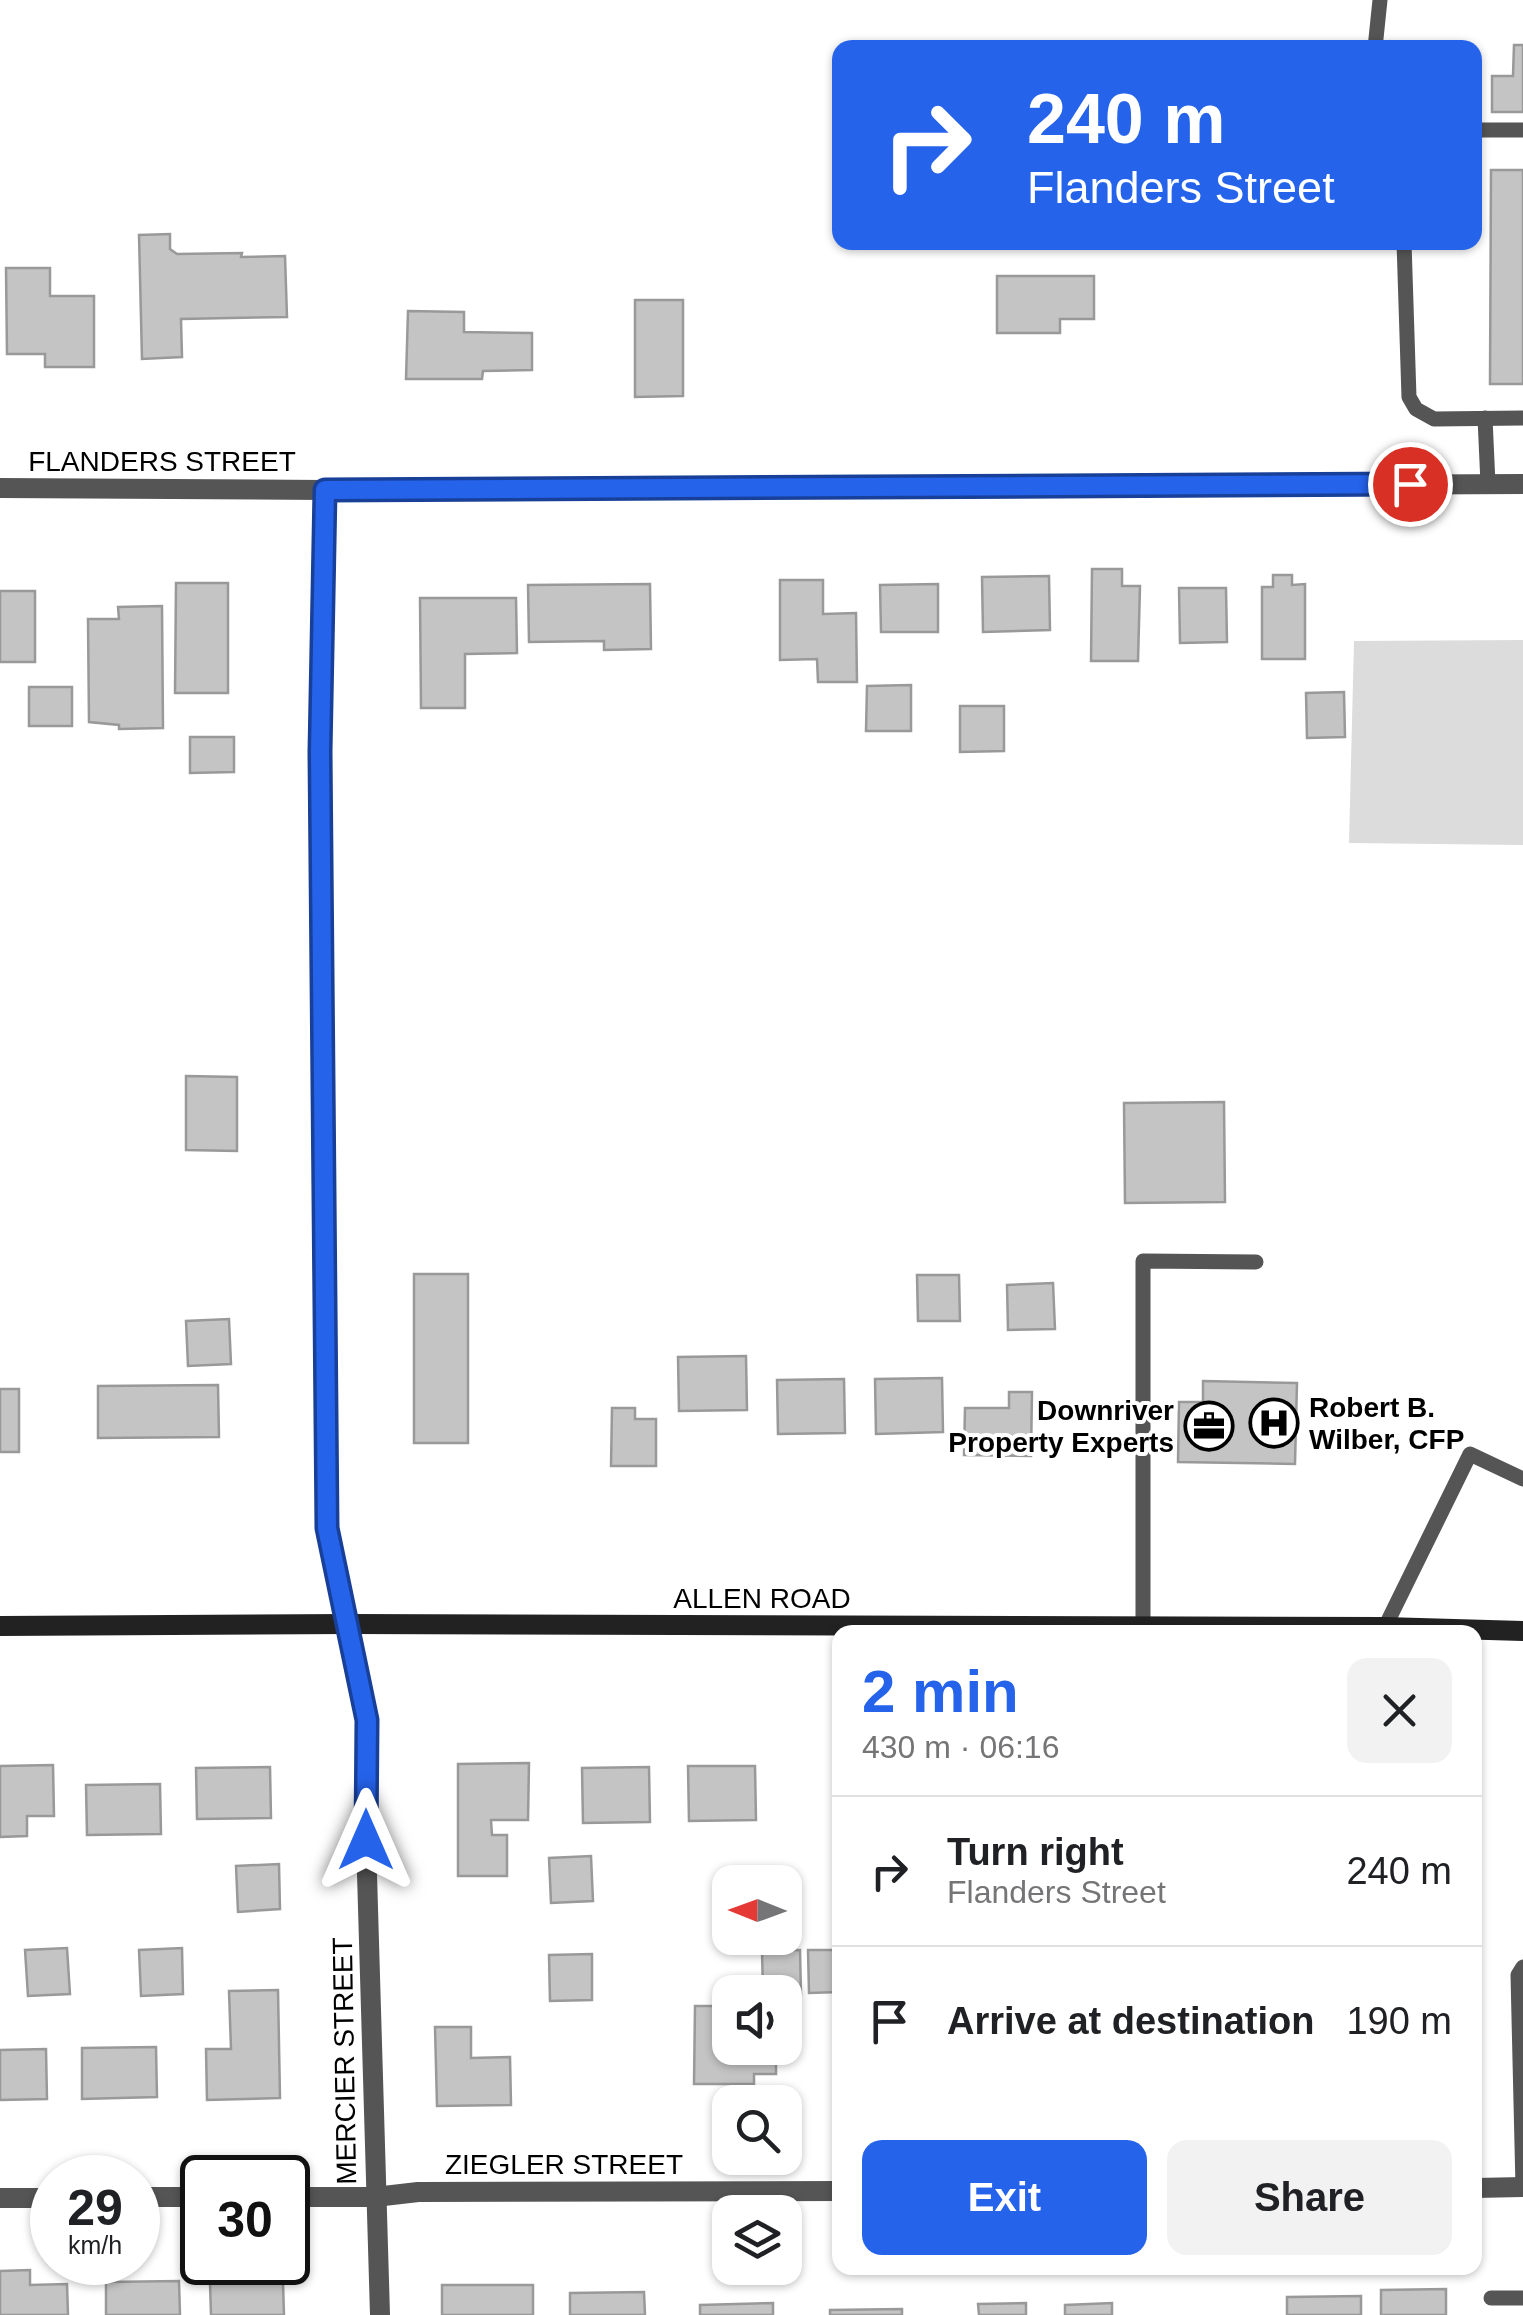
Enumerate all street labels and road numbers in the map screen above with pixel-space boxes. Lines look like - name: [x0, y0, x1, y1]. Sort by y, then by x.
- street label: FLANDERS STREET: [28, 446, 296, 477]
- street label: ALLEN ROAD: [673, 1583, 851, 1614]
- street label: MERCIER STREET: [327, 1937, 362, 2185]
- street label: ZIEGLER STREET: [445, 2149, 683, 2180]

